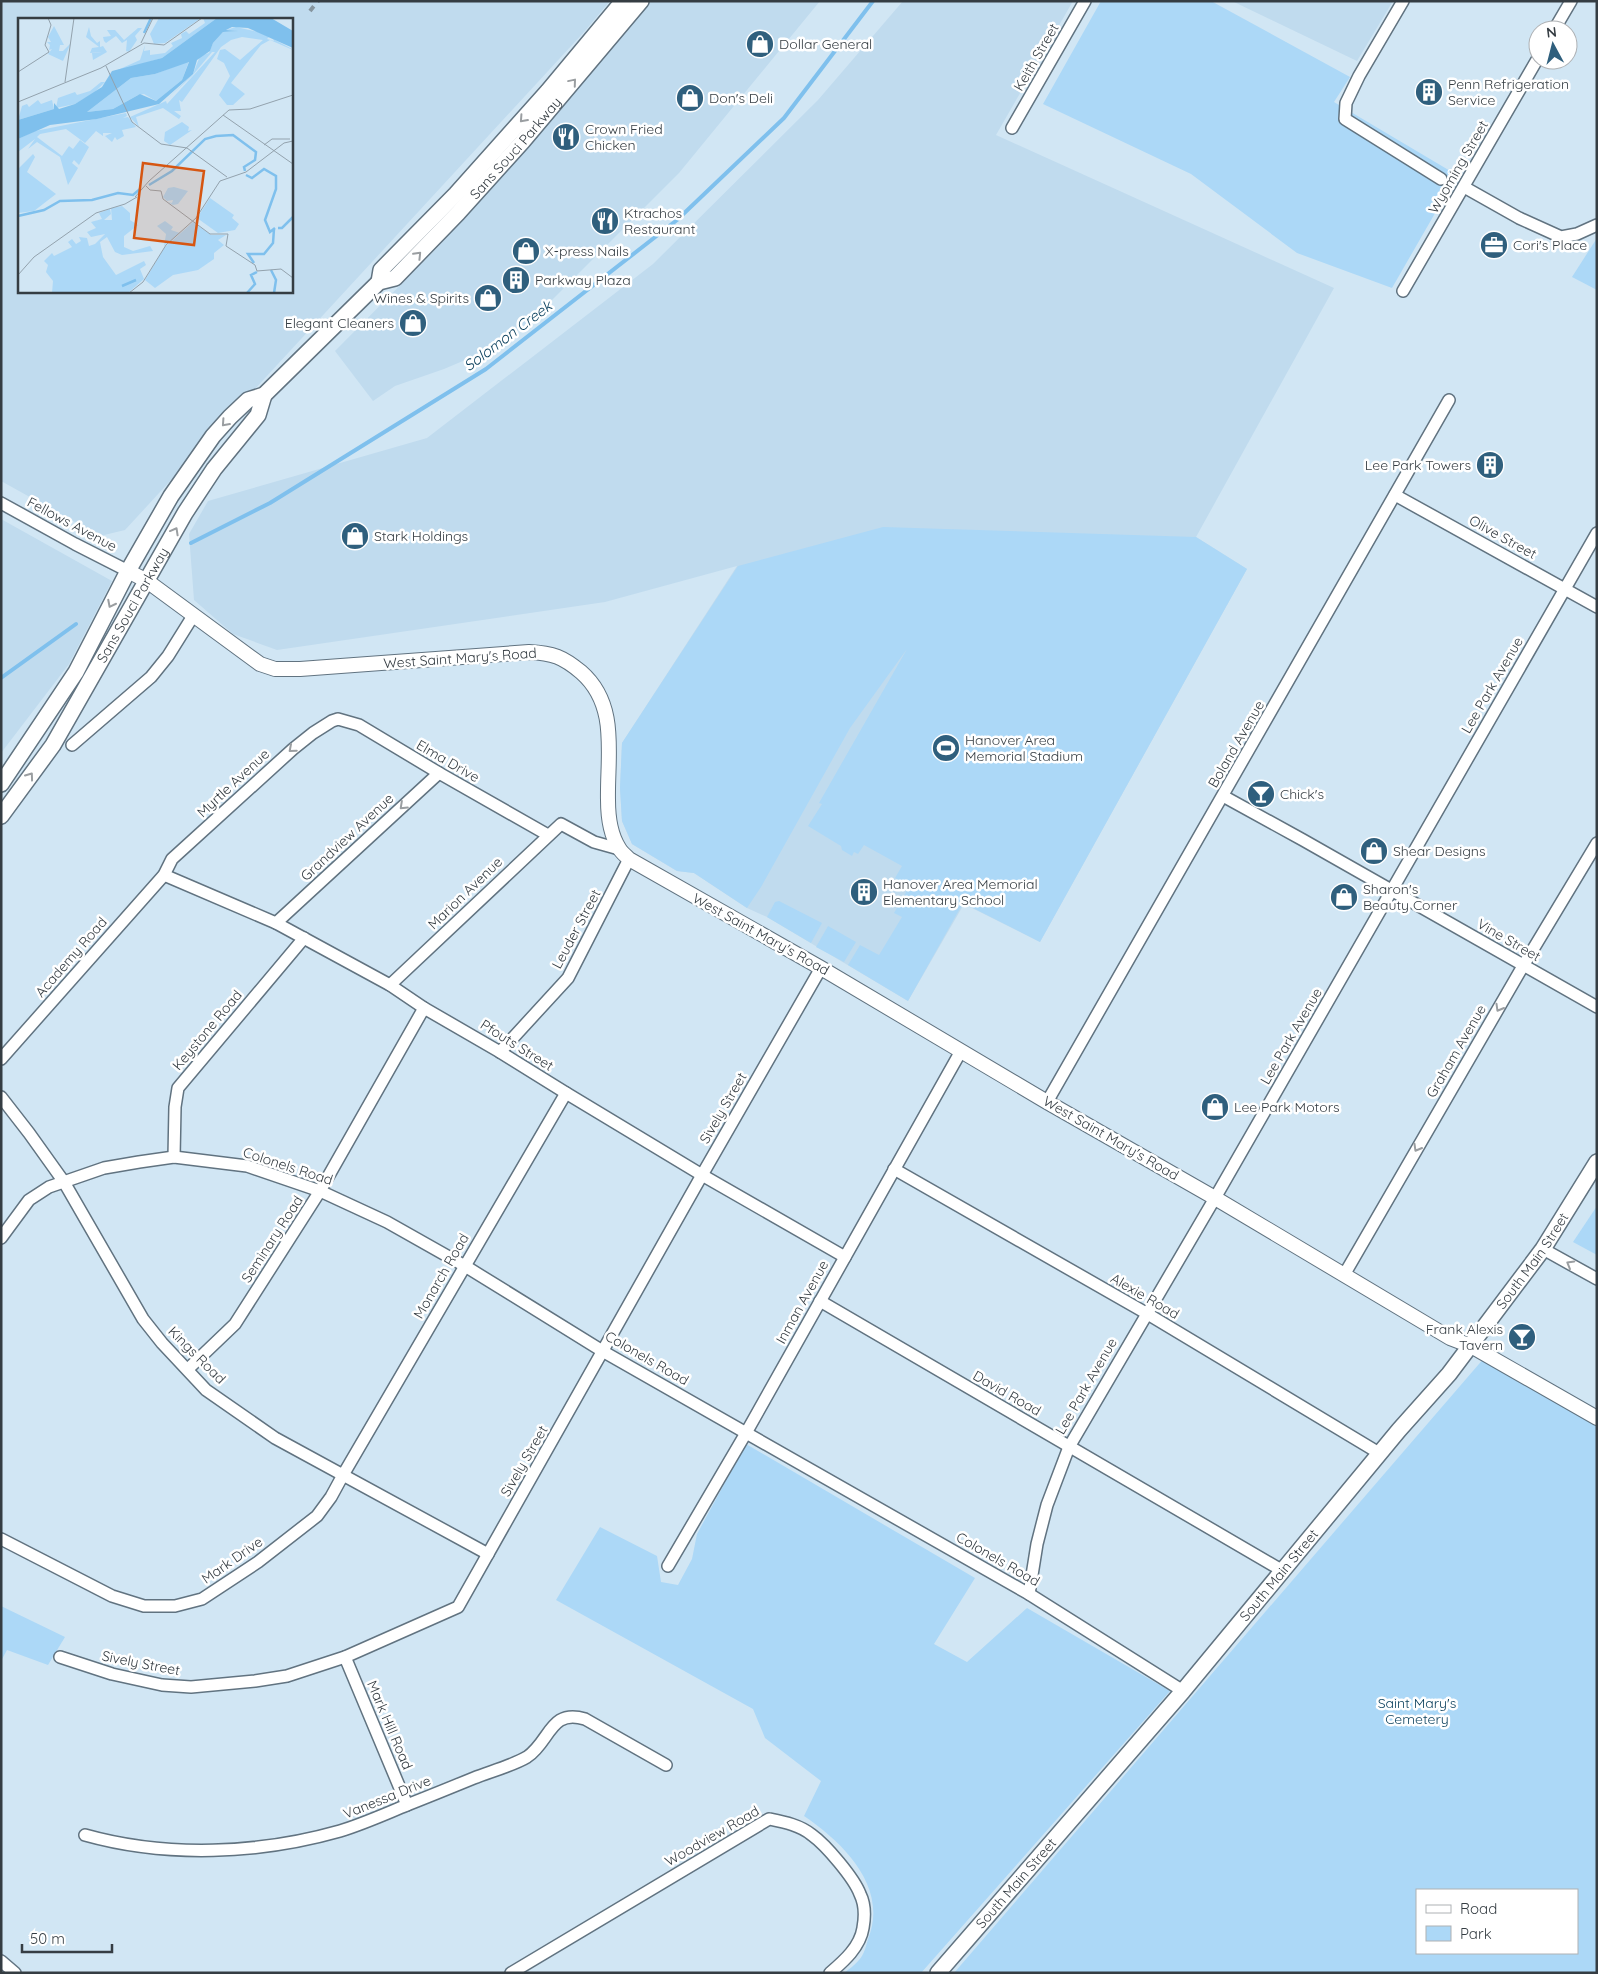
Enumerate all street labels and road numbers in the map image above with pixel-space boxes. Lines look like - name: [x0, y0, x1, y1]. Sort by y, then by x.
- street label: Keith Street: [1009, 20, 1063, 94]
- street label: Sans Souci Parkway: [466, 93, 565, 203]
- street label: Wyoming Street: [1424, 117, 1492, 217]
- street label: Fellows Avenue: [24, 493, 120, 555]
- street label: Olive Street: [1466, 511, 1540, 563]
- street label: Sans Souci Parkway: [93, 544, 173, 666]
- street label: Lee Park Avenue: [1457, 633, 1527, 736]
- street label: West Saint Mary's Road: [383, 644, 537, 672]
- street label: Boland Avenue: [1204, 697, 1268, 791]
- street label: Elma Drive: [413, 736, 483, 786]
- street label: Myrtle Avenue: [193, 745, 273, 821]
- street label: Grandview Avenue: [297, 789, 397, 885]
- street label: Marion Avenue: [424, 853, 506, 933]
- street label: Leuder Street: [548, 886, 605, 972]
- street label: West Saint Mary's Road: [689, 889, 833, 979]
- street label: Academy Road: [31, 913, 111, 1001]
- street label: Vine Street: [1474, 915, 1544, 966]
- street label: Lee Park Avenue: [1256, 984, 1326, 1087]
- street label: Keystone Road: [168, 986, 246, 1074]
- street label: Graham Avenue: [1422, 1001, 1490, 1101]
- street label: Pfouts Street: [477, 1015, 557, 1075]
- street label: Sively Street: [695, 1069, 751, 1147]
- street label: West Saint Mary's Road: [1040, 1092, 1182, 1184]
- street label: Colonels Road: [241, 1143, 335, 1189]
- street label: Seminary Road: [237, 1192, 307, 1286]
- street label: South Main Street: [1492, 1209, 1573, 1313]
- street label: Monarch Road: [409, 1230, 473, 1322]
- street label: Inman Avenue: [772, 1257, 832, 1347]
- street label: Alexie Road: [1108, 1269, 1182, 1323]
- street label: Kings Road: [164, 1322, 230, 1388]
- street label: Colonels Road: [602, 1327, 692, 1389]
- street label: Lee Park Avenue: [1051, 1334, 1121, 1437]
- street label: David Road: [970, 1366, 1044, 1420]
- street label: Sively Street: [496, 1422, 552, 1500]
- street label: South Main Street: [1236, 1525, 1322, 1625]
- street label: Colonels Road: [953, 1528, 1043, 1590]
- street label: Mark Drive: [198, 1532, 266, 1588]
- street label: Sively Street: [100, 1647, 182, 1679]
- street label: Mark Hill Road: [363, 1678, 417, 1772]
- street label: Vanessa Drive: [341, 1771, 433, 1823]
- street label: Woodview Road: [662, 1802, 762, 1870]
- street label: South Main Street: [972, 1834, 1060, 1932]

